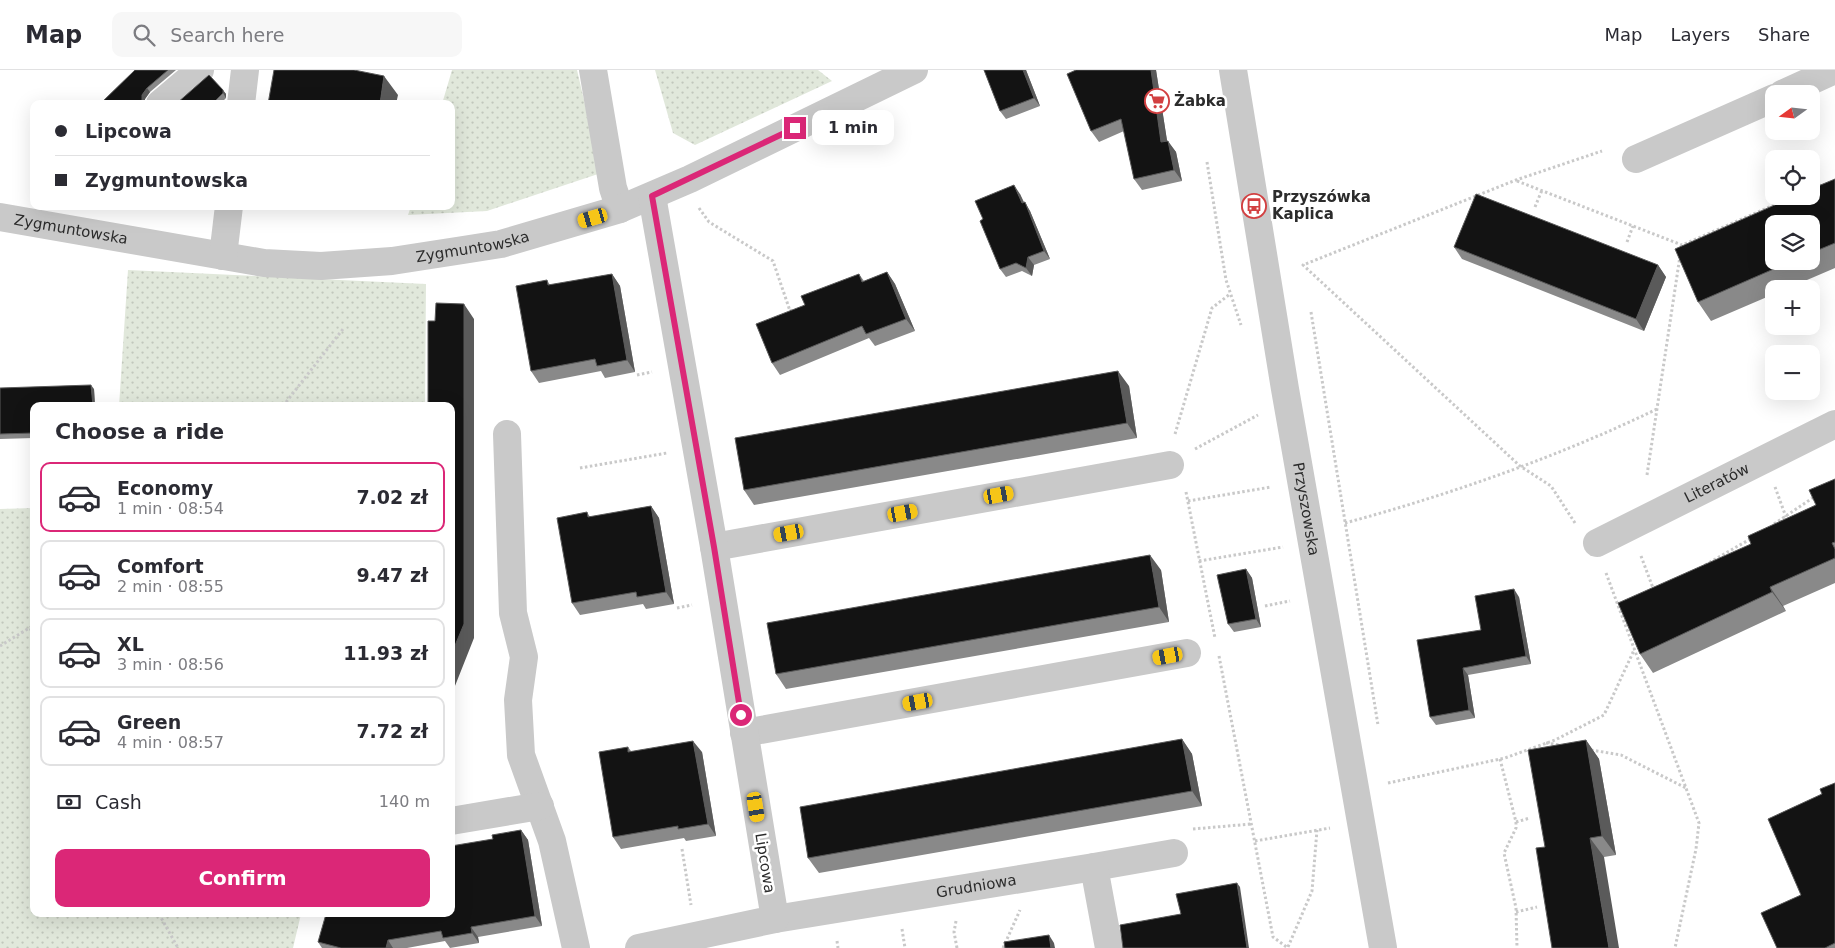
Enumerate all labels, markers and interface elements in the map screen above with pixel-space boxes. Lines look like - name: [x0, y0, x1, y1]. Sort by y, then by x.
- search box: [112, 12, 462, 57]
- text: Map: [25, 21, 82, 49]
- icon: search: [130, 21, 158, 49]
- text: Search here: [170, 24, 284, 46]
- text: Map: [1604, 24, 1642, 45]
- text: Layers: [1670, 24, 1730, 45]
- text: Share: [1758, 24, 1810, 45]
- north arrow: [1765, 85, 1820, 140]
- map controls: [1765, 85, 1820, 400]
- supermarket icon: Żabka: [1144, 88, 1170, 114]
- place label: Żabka: [1174, 91, 1226, 110]
- callout: 1 min: [812, 110, 895, 146]
- route end: [784, 117, 806, 139]
- text: 1 min: [828, 118, 878, 137]
- text: Lipcowa: [85, 120, 172, 142]
- button: locate: [1765, 150, 1820, 205]
- text: Zygmuntowska: [85, 169, 248, 191]
- place label: Przyszówka Kaplica: [1272, 188, 1371, 223]
- bus stop icon: Przyszówka Kaplica: [1241, 193, 1267, 219]
- car: [576, 207, 609, 229]
- street label: Zygmuntowska: [13, 211, 129, 248]
- button: layers: [1765, 215, 1820, 270]
- street label: Zygmuntowska: [415, 227, 531, 266]
- button: +: [1765, 280, 1820, 335]
- button: −: [1765, 345, 1820, 400]
- text: Choose a ride: [55, 419, 224, 444]
- street label: Literatów: [1681, 459, 1752, 507]
- street label: Przyszowska: [1289, 461, 1323, 557]
- icon: car: [57, 475, 102, 520]
- text: Economy: [117, 477, 213, 499]
- car: [982, 485, 1015, 505]
- text: 7.02 zł: [356, 486, 428, 508]
- text: 1 min · 08:54: [117, 499, 224, 518]
- car: [886, 503, 919, 523]
- car: [772, 523, 805, 543]
- icon: car: [57, 553, 102, 598]
- text: Comfort: [117, 555, 204, 577]
- text: 9.47 zł: [356, 564, 428, 586]
- text: 2 min · 08:55: [117, 577, 224, 596]
- icon: car: [57, 631, 102, 676]
- text: XL: [117, 633, 144, 655]
- text: 11.93 zł: [343, 642, 428, 664]
- car: [1151, 646, 1184, 666]
- text: 3 min · 08:56: [117, 655, 224, 674]
- car: [901, 692, 934, 712]
- route start: [730, 704, 752, 726]
- icon: car: [57, 709, 102, 754]
- text: Green: [117, 711, 181, 733]
- text: 7.72 zł: [356, 720, 428, 742]
- text: 4 min · 08:57: [117, 733, 224, 752]
- icon: cash: [55, 788, 83, 816]
- text: Cash: [95, 791, 142, 813]
- car: [746, 791, 765, 823]
- text: 140 m: [379, 792, 430, 811]
- street label: Lipcowa: [751, 831, 779, 895]
- button: Confirm: [55, 849, 430, 907]
- street label: Grudniowa: [935, 871, 1018, 902]

